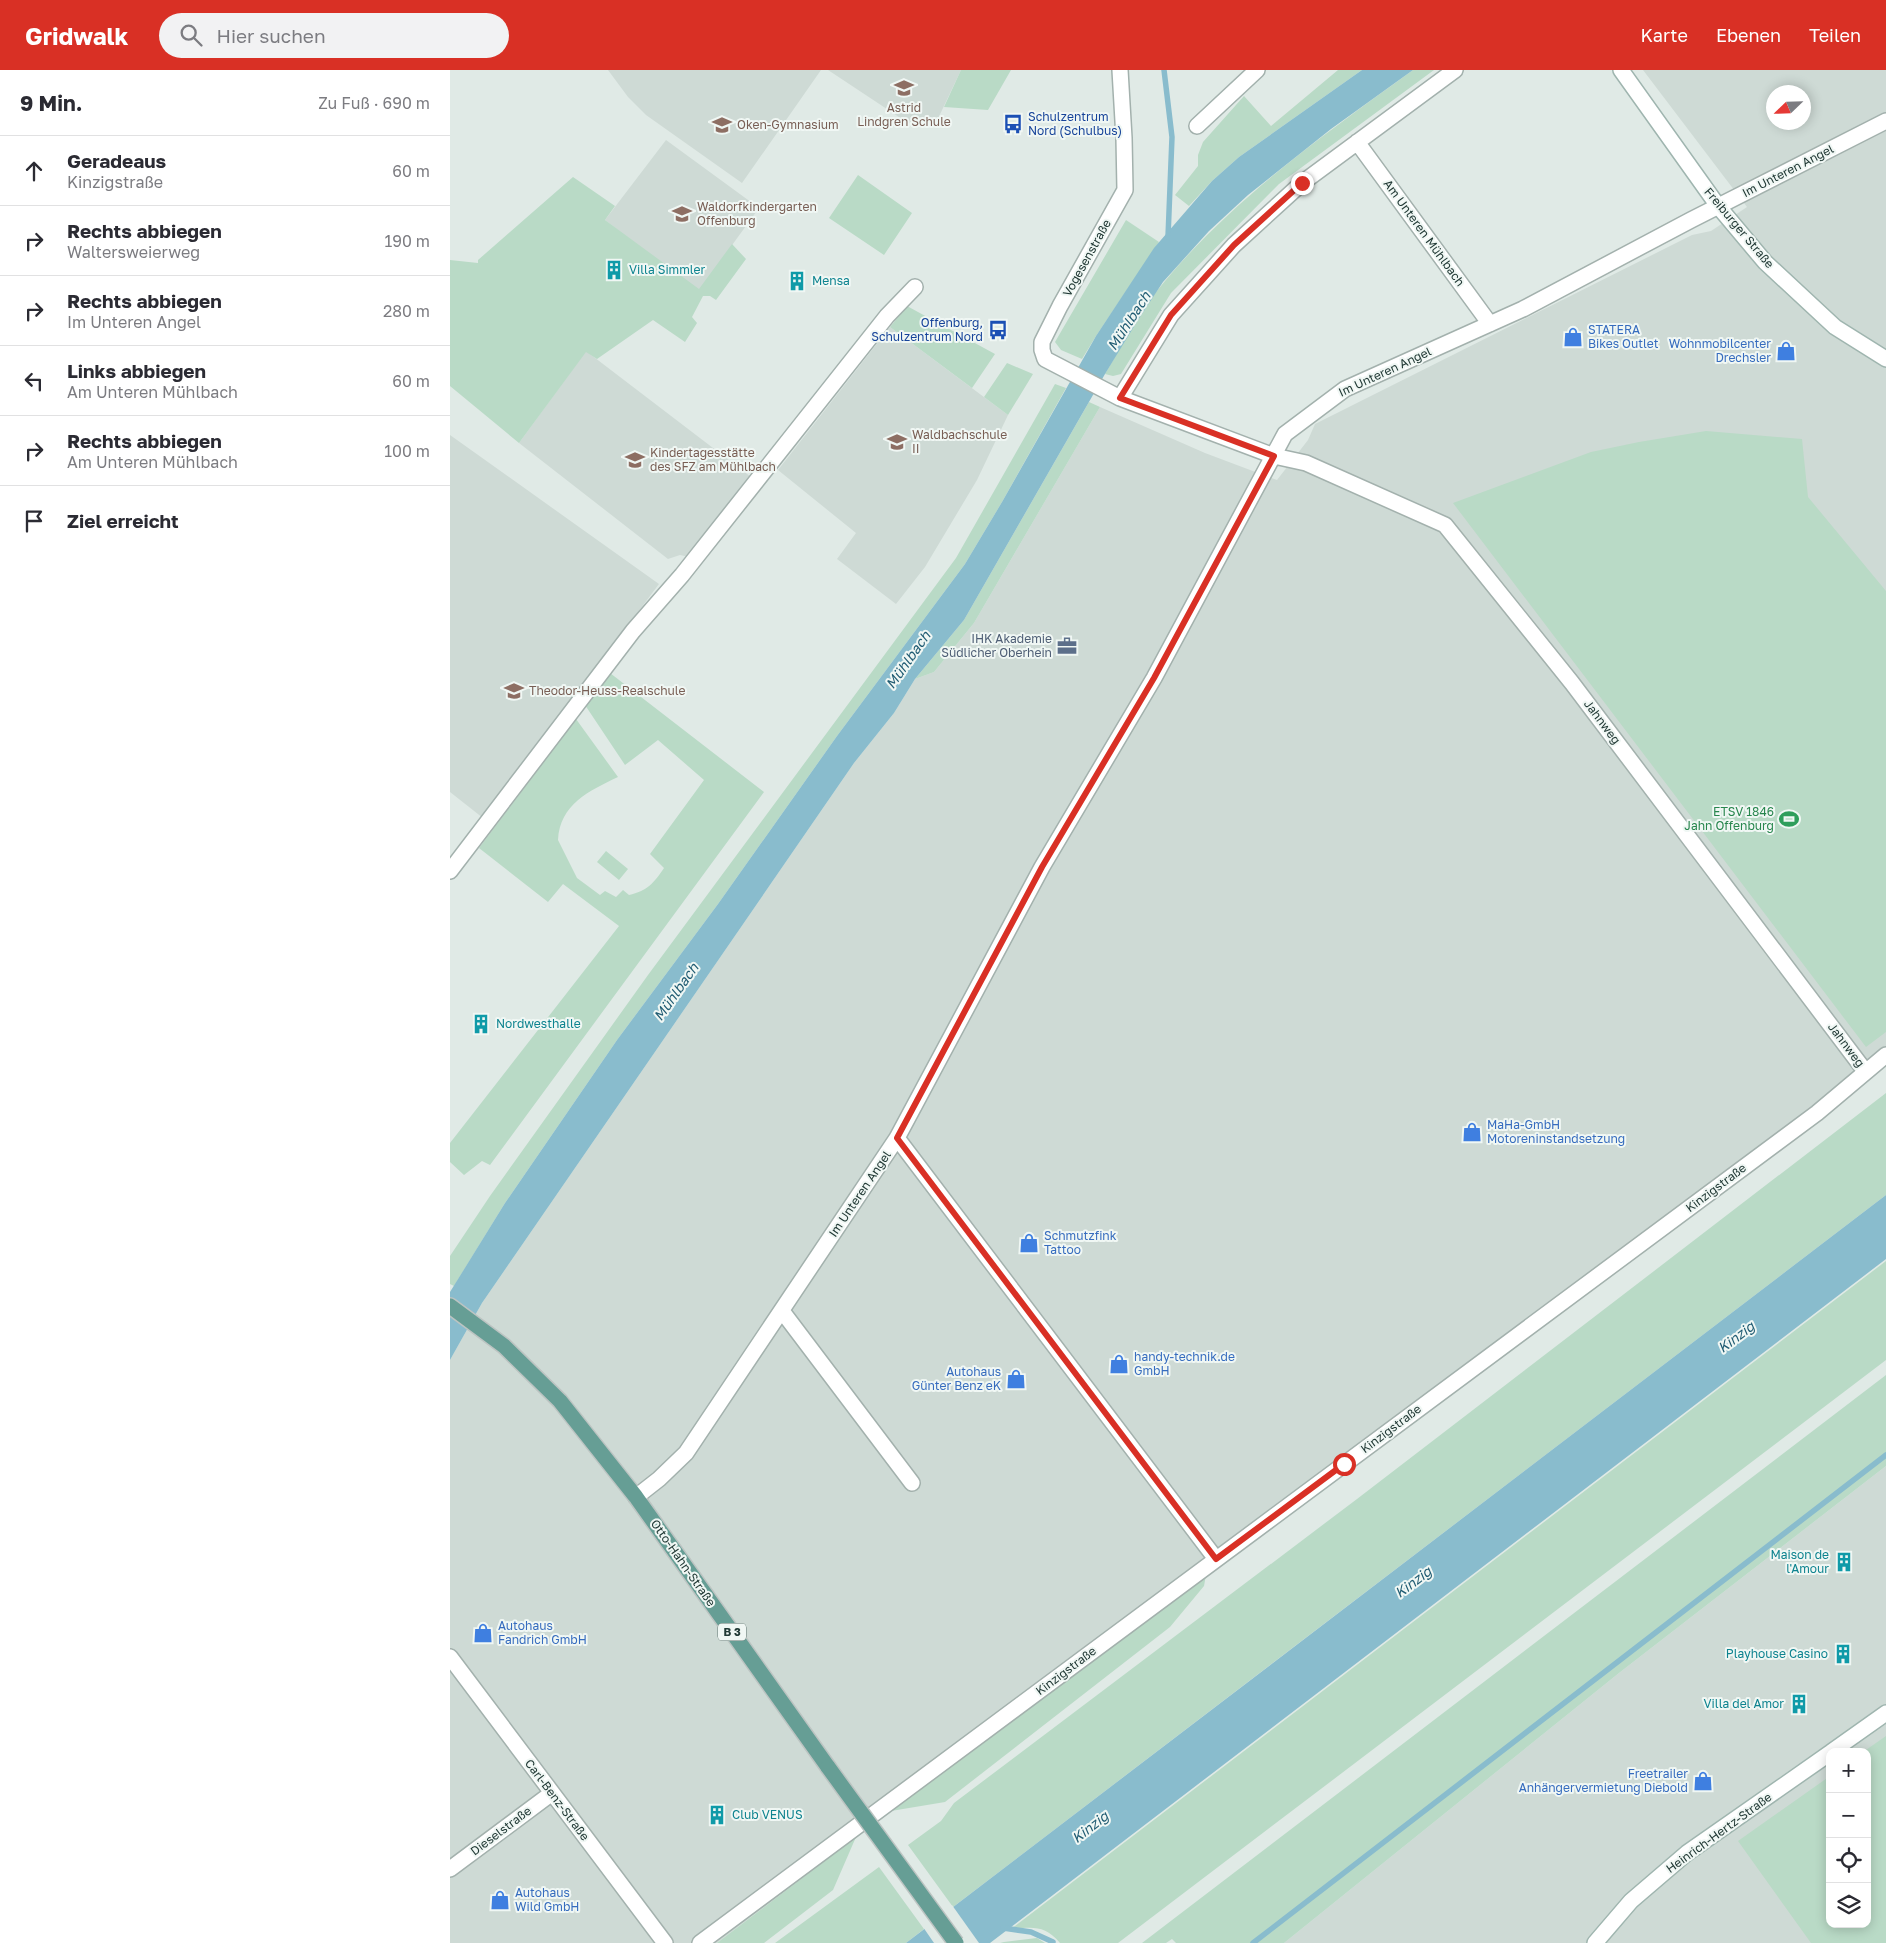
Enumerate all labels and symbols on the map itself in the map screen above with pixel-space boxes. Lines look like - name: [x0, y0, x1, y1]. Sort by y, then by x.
- school or university icon: Astrid Lindgren Schule: [893, 77, 915, 99]
- north arrow: [1766, 85, 1811, 130]
- place label: Astrid Lindgren Schule: [857, 100, 951, 129]
- place label: Schulzentrum Nord (Schulbus): [1028, 109, 1122, 138]
- bus stop icon: Schulzentrum Nord (Schulbus): [1002, 113, 1024, 135]
- school or university icon: Oken-Gymnasium: [711, 114, 733, 136]
- place label: Oken-Gymnasium: [737, 117, 839, 132]
- street label: Im Unteren Angel: [1740, 141, 1836, 200]
- route end: [1291, 172, 1314, 195]
- street label: Am Unteren Mühlbach: [1381, 176, 1468, 289]
- street label: Freiburger Straße: [1701, 184, 1777, 271]
- place label: Waldorfkindergarten Offenburg: [697, 199, 817, 228]
- school or university icon: Waldorfkindergarten Offenburg: [671, 203, 693, 225]
- street label: Vogesenstraße: [1059, 216, 1114, 299]
- building icon: Villa Simmler: [603, 259, 625, 281]
- place label: Villa Simmler: [629, 262, 706, 277]
- building icon: Mensa: [786, 270, 808, 292]
- place label: Mensa: [812, 273, 850, 288]
- water label: Mühlbach: [1103, 287, 1155, 353]
- place label: Offenburg, Schulzentrum Nord: [871, 315, 983, 344]
- bus stop icon: Offenburg, Schulzentrum Nord: [987, 319, 1009, 341]
- place label: STATERA Bikes Outlet: [1588, 322, 1659, 351]
- shop icon: STATERA Bikes Outlet: [1562, 326, 1584, 348]
- place label: Wohnmobilcenter Drechsler: [1669, 336, 1771, 365]
- shop icon: Wohnmobilcenter Drechsler: [1775, 340, 1797, 362]
- street label: Im Unteren Angel: [1336, 343, 1434, 400]
- place label: Waldbachschule II: [912, 427, 1007, 456]
- school or university icon: Waldbachschule II: [886, 431, 908, 453]
- place label: Kindertagesstätte des SFZ am Mühlbach: [650, 445, 776, 474]
- school or university icon: Kindertagesstätte des SFZ am Mühlbach: [624, 449, 646, 471]
- water label: Mühlbach: [882, 627, 934, 692]
- place label: IHK Akademie Südlicher Oberhein: [941, 631, 1052, 660]
- office icon: IHK Akademie Südlicher Oberhein: [1056, 635, 1078, 657]
- school or university icon: Theodor-Heuss-Realschule: [503, 680, 525, 702]
- place label: Theodor-Heuss-Realschule: [529, 683, 686, 698]
- street label: Jahnweg: [1581, 696, 1624, 747]
- place label: ETSV 1846 Jahn Offenburg: [1684, 804, 1774, 833]
- sports icon: ETSV 1846 Jahn Offenburg: [1778, 808, 1800, 830]
- water label: Mühlbach: [650, 959, 702, 1024]
- building icon: Nordwesthalle: [470, 1013, 492, 1035]
- place label: Nordwesthalle: [496, 1016, 581, 1031]
- street label: Jahnweg: [1825, 1019, 1868, 1070]
- place label: MaHa-GmbH Motoreninstandsetzung: [1487, 1117, 1625, 1146]
- shop icon: MaHa-GmbH Motoreninstandsetzung: [1461, 1121, 1483, 1143]
- street label: Im Unteren Angel: [825, 1148, 894, 1240]
- street label: Kinzigstraße: [1682, 1160, 1749, 1215]
- place label: Schmutzfink Tattoo: [1044, 1228, 1117, 1257]
- shop icon: Schmutzfink Tattoo: [1018, 1232, 1040, 1254]
- water label: Kinzig: [1714, 1316, 1759, 1356]
- place label: handy-technik.de GmbH: [1134, 1349, 1235, 1378]
- shop icon: handy-technik.de GmbH: [1108, 1353, 1130, 1375]
- place label: Autohaus Günter Benz eK: [912, 1364, 1001, 1393]
- shop icon: Autohaus Günter Benz eK: [1005, 1368, 1027, 1390]
- street label: Kinzigstraße: [1357, 1401, 1424, 1456]
- route start: [1333, 1453, 1356, 1476]
- street label: Otto-Hahn-Straße: [648, 1516, 719, 1609]
- place label: Maison de l'Amour: [1770, 1547, 1829, 1576]
- building icon: Maison de l'Amour: [1833, 1551, 1855, 1573]
- water label: Kinzig: [1391, 1561, 1436, 1601]
- place label: Autohaus Fandrich GmbH: [498, 1618, 587, 1647]
- shop icon: Autohaus Fandrich GmbH: [472, 1622, 494, 1644]
- road number: B 3: [718, 1624, 746, 1640]
- street label: Kinzigstraße: [1032, 1643, 1099, 1698]
- building icon: Playhouse Casino: [1832, 1643, 1854, 1665]
- place label: Playhouse Casino: [1726, 1646, 1828, 1661]
- building icon: Villa del Amor: [1788, 1693, 1810, 1715]
- place label: Villa del Amor: [1704, 1696, 1784, 1711]
- street label: Carl-Benz-Straße: [522, 1756, 593, 1843]
- place label: Freetrailer Anhängervermietung Diebold: [1519, 1766, 1688, 1795]
- shop icon: Freetrailer Anhängervermietung Diebold: [1692, 1770, 1714, 1792]
- street label: Heinrich-Hertz-Straße: [1663, 1789, 1775, 1876]
- street label: Dieselstraße: [467, 1803, 534, 1858]
- building icon: Club VENUS: [706, 1804, 728, 1826]
- water label: Kinzig: [1068, 1806, 1112, 1846]
- place label: Club VENUS: [732, 1807, 803, 1822]
- place label: Autohaus Wild GmbH: [515, 1885, 579, 1914]
- shop icon: Autohaus Wild GmbH: [489, 1889, 511, 1911]

